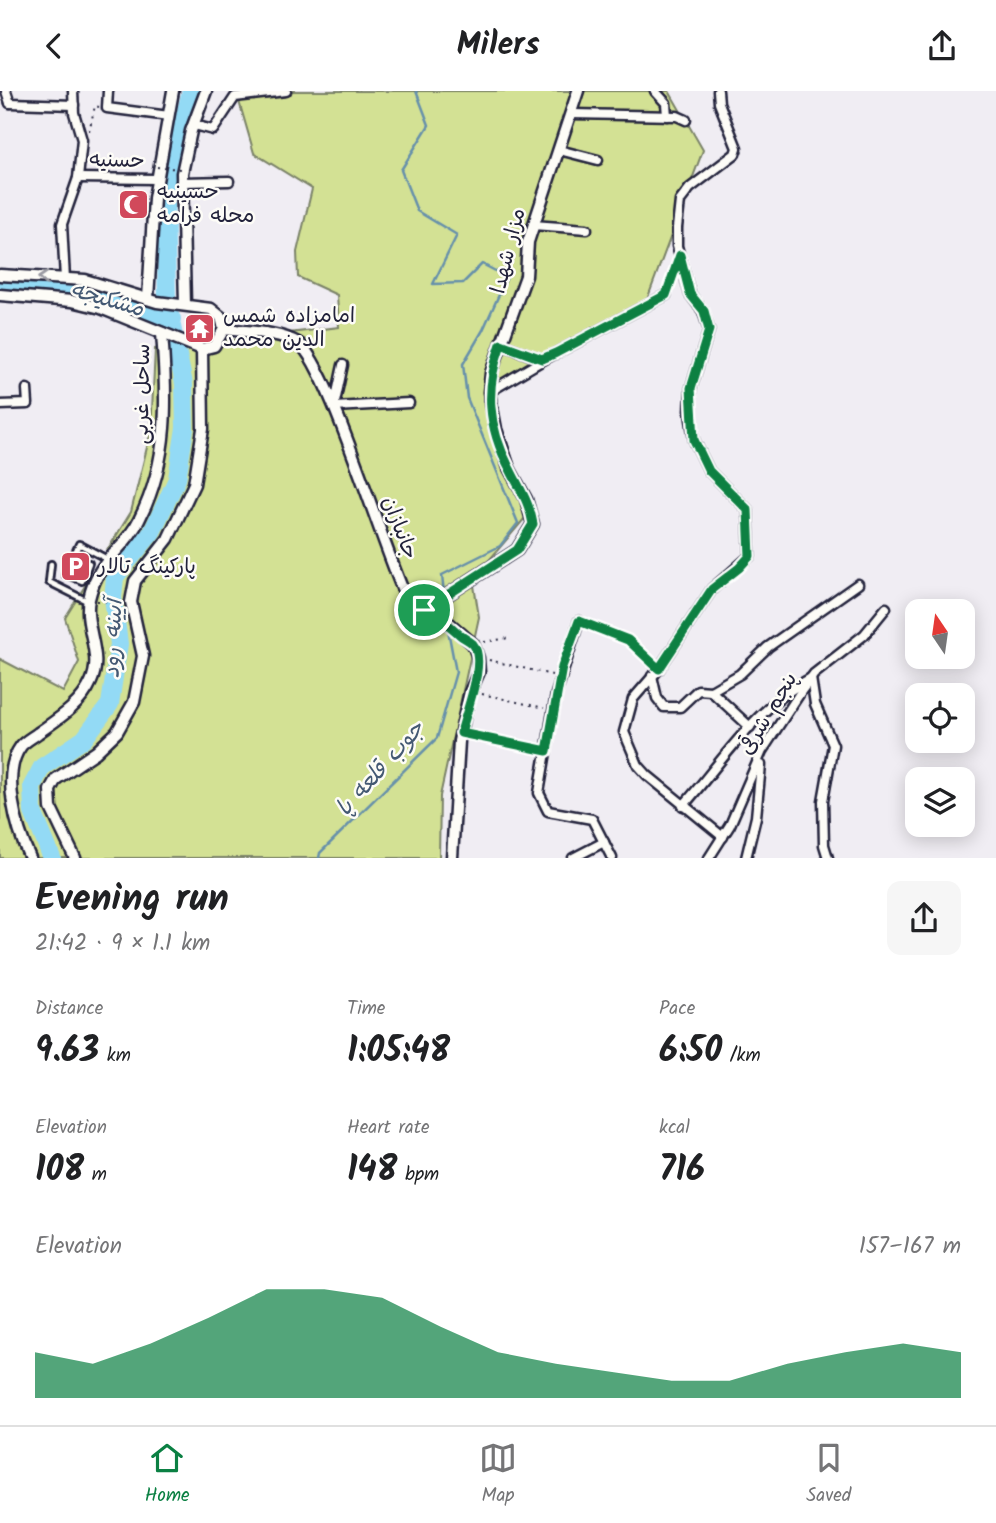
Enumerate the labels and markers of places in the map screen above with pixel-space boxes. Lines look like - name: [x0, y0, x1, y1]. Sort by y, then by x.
- place label: حسینیه محله فرامه: [157, 176, 254, 233]
- mosque icon: حسینیه محله فرامه: [117, 187, 151, 221]
- place label: امامزاده شمس الدین محمد: [223, 300, 355, 357]
- temple icon: امامزاده شمس الدین محمد: [183, 311, 217, 345]
- parking icon: پارکینگ تالار: [58, 550, 92, 584]
- place label: پارکینگ تالار: [96, 551, 196, 584]
- pin: [394, 580, 454, 640]

